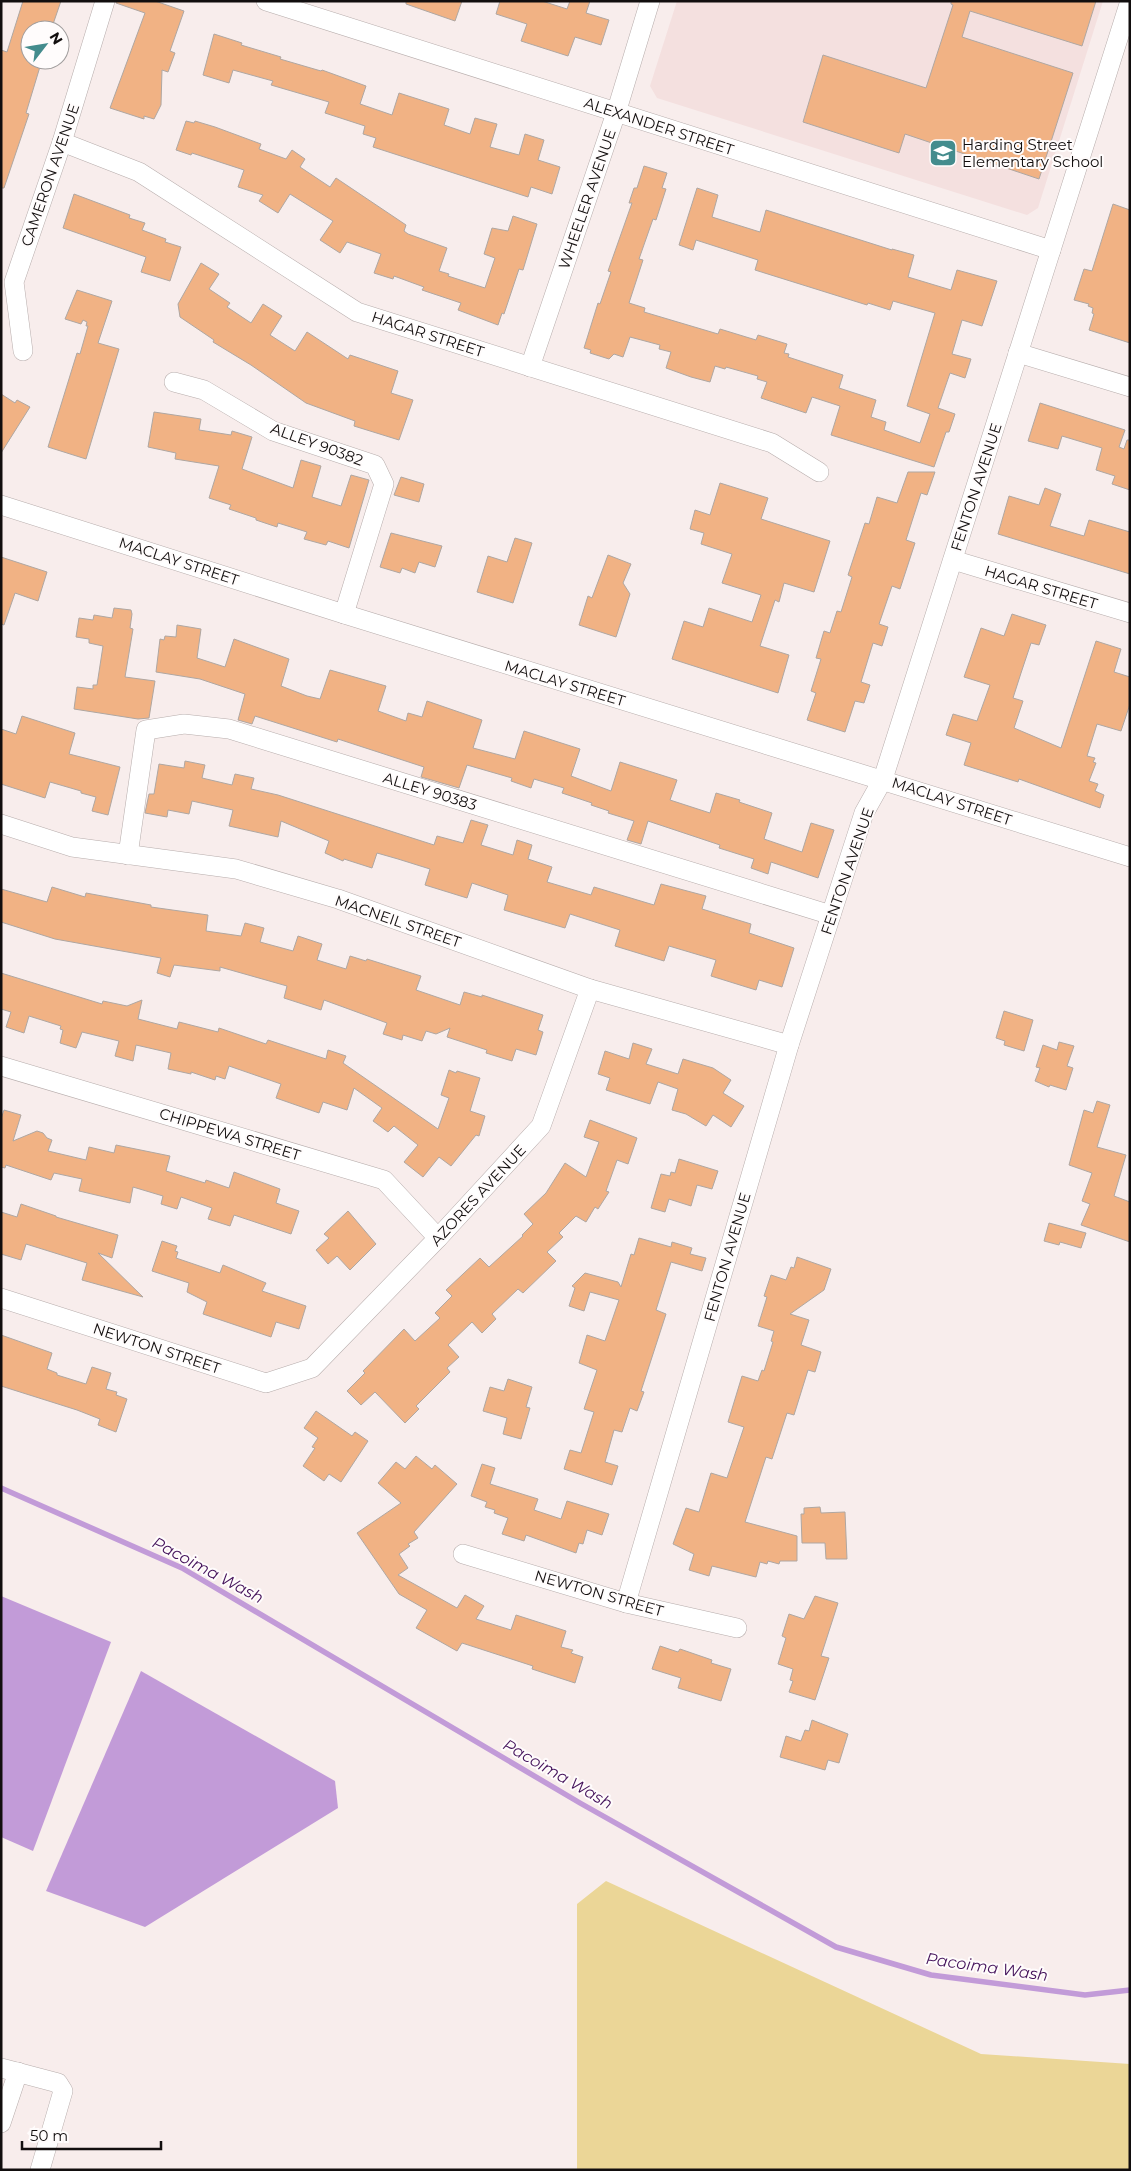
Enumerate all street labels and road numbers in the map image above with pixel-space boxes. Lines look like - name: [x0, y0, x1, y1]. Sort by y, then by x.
- street label: ALEXANDER STREET: [582, 93, 737, 159]
- street label: CAMERON AVENUE: [17, 101, 83, 249]
- street label: WHEELER AVENUE: [554, 126, 620, 272]
- street label: HAGAR STREET: [369, 307, 487, 361]
- street label: ALLEY 90382: [268, 418, 366, 470]
- street label: FENTON AVENUE: [946, 421, 1006, 553]
- street label: MACLAY STREET: [117, 533, 242, 589]
- street label: HAGAR STREET: [982, 561, 1100, 613]
- street label: MACLAY STREET: [502, 656, 628, 710]
- street label: ALLEY 90383: [381, 768, 479, 814]
- street label: MACLAY STREET: [890, 773, 1015, 829]
- street label: FENTON AVENUE: [816, 805, 878, 937]
- street label: MACNEIL STREET: [332, 890, 464, 952]
- street label: CHIPPEWA STREET: [157, 1103, 303, 1165]
- street label: AZORES AVENUE: [426, 1140, 530, 1250]
- street label: FENTON AVENUE: [699, 1190, 755, 1324]
- street label: NEWTON STREET: [91, 1318, 224, 1378]
- street label: NEWTON STREET: [532, 1566, 666, 1621]

